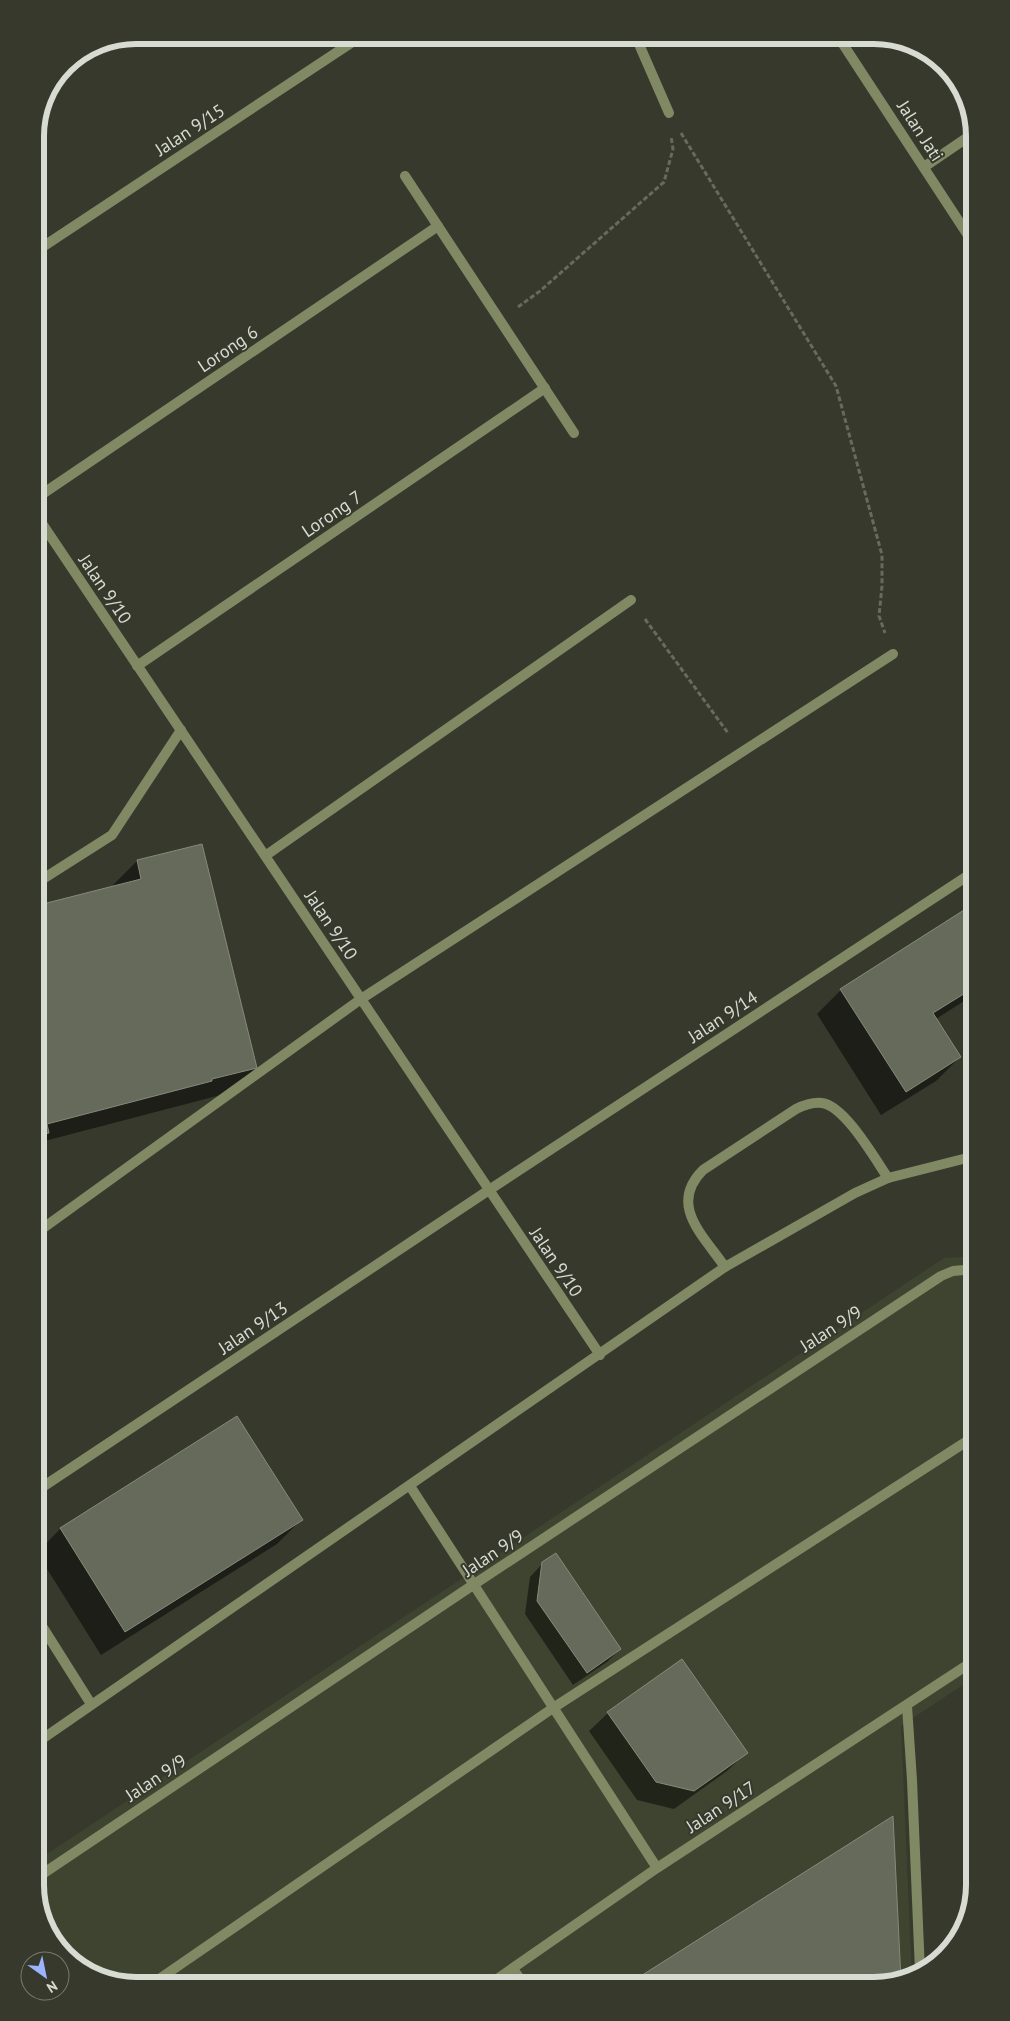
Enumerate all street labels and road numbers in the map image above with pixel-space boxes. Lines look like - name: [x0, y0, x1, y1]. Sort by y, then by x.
- street label: Jalan Jati: [892, 95, 949, 166]
- street label: Jalan 9/15: [150, 98, 229, 161]
- street label: Lorong 6: [193, 320, 262, 377]
- street label: Lorong 7: [297, 485, 366, 542]
- street label: Jalan 9/10: [73, 549, 137, 628]
- street label: Jalan 9/10: [299, 885, 363, 964]
- street label: Jalan 9/14: [683, 985, 762, 1048]
- street label: Jalan 9/10: [524, 1222, 588, 1301]
- street label: Jalan 9/13: [213, 1296, 292, 1360]
- street label: Jalan 9/9: [795, 1300, 866, 1358]
- street label: Jalan 9/9: [457, 1524, 528, 1582]
- street label: Jalan 9/9: [120, 1749, 191, 1807]
- street label: Jalan 9/17: [681, 1775, 760, 1838]

